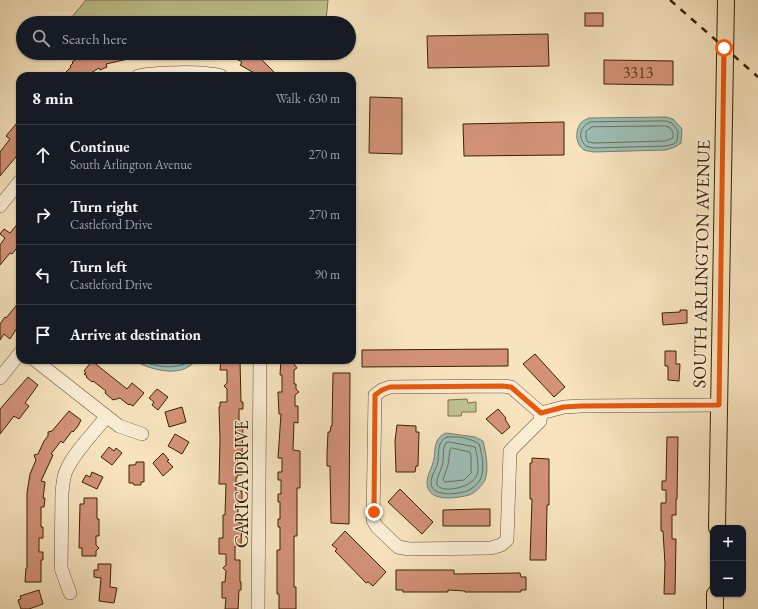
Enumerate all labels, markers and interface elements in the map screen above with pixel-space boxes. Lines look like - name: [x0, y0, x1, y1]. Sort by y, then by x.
- search box: [16, 16, 356, 60]
- icon: search: [30, 27, 52, 49]
- text: Search here: [62, 29, 127, 48]
- route start: [715, 39, 733, 57]
- house number: 3313: [623, 62, 654, 83]
- text: 8 min: [32, 87, 73, 109]
- text: Walk · 630 m: [276, 90, 340, 107]
- text: Continue: [70, 137, 130, 156]
- street label: SOUTH ARLINGTON AVENUE: [687, 140, 715, 388]
- icon: ahead: [32, 144, 54, 166]
- text: 270 m: [309, 146, 340, 163]
- text: South Arlington Avenue: [70, 156, 192, 173]
- text: Turn right: [70, 197, 138, 216]
- icon: right: [32, 204, 54, 226]
- text: 270 m: [309, 206, 340, 223]
- text: Castleford Drive: [70, 216, 152, 233]
- text: Turn left: [70, 257, 127, 276]
- icon: left: [32, 264, 54, 286]
- text: 90 m: [315, 266, 340, 283]
- text: Castleford Drive: [70, 276, 152, 293]
- icon: arrive: [32, 324, 54, 346]
- text: Arrive at destination: [70, 325, 201, 344]
- street label: CARICA DRIVE: [230, 420, 253, 548]
- route end: [365, 503, 383, 521]
- map controls: [710, 525, 746, 597]
- button: +: [710, 525, 746, 561]
- button: −: [710, 561, 746, 597]

